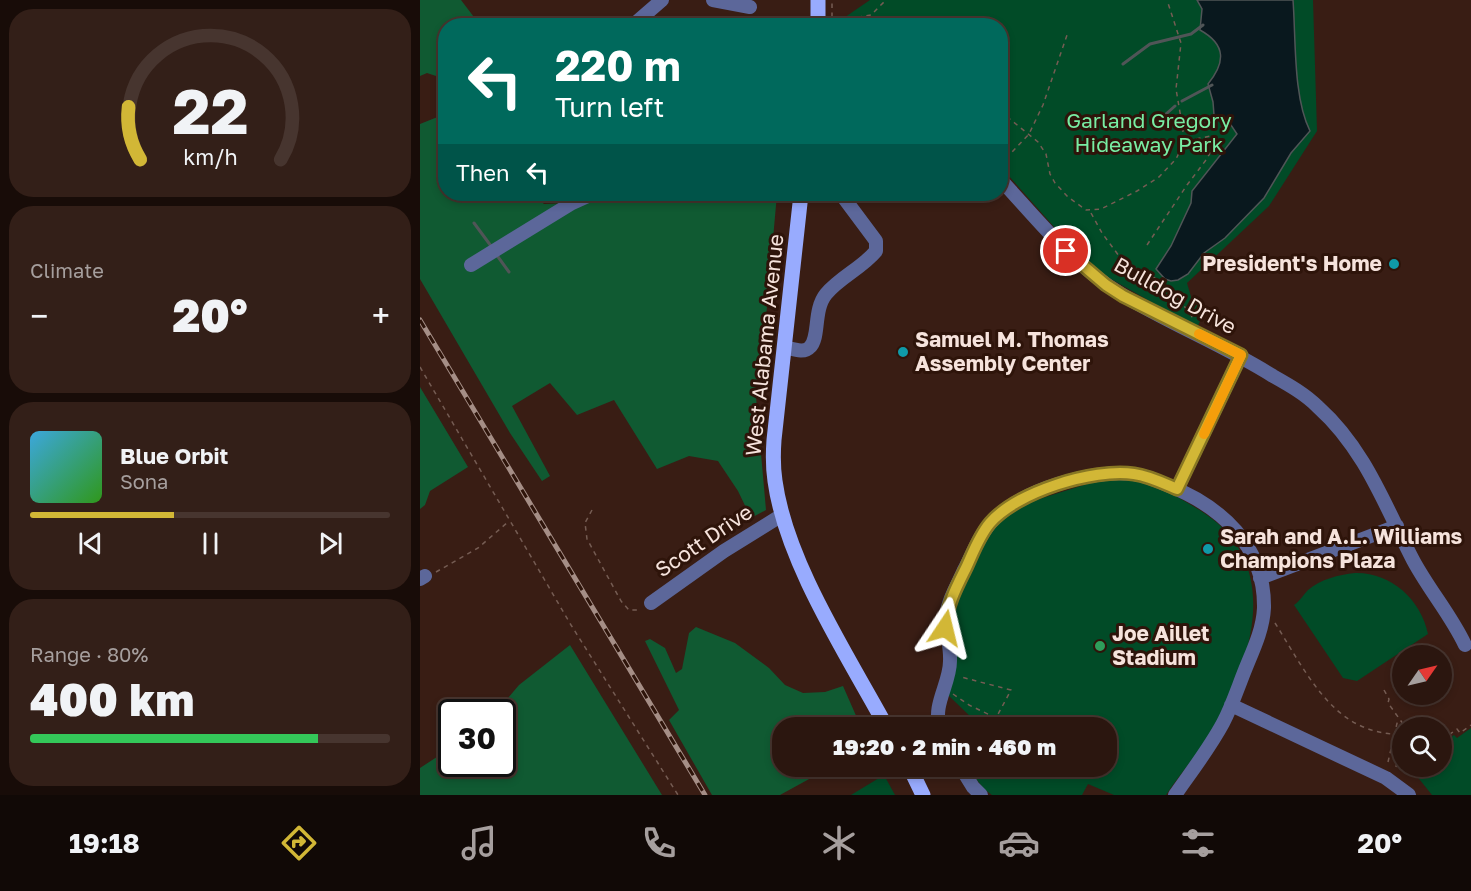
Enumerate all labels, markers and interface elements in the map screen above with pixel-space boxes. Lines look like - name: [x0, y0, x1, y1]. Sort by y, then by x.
- text: 220 m: [555, 40, 681, 90]
- icon: left: [456, 42, 534, 120]
- text: 22: [172, 73, 248, 148]
- text: Turn left: [555, 91, 664, 123]
- park label: Garland Gregory Hideaway Park: [1066, 107, 1232, 157]
- text: km/h: [183, 144, 237, 170]
- icon: left: [521, 156, 554, 189]
- text: Then: [456, 159, 509, 186]
- pin: [1040, 225, 1091, 276]
- street label: West Alabama Avenue: [739, 233, 789, 457]
- icon: arrive: [1049, 234, 1082, 267]
- place label: President's Home: [1202, 250, 1382, 276]
- street label: Bulldog Drive: [1110, 251, 1241, 339]
- marker: President's Home: [1387, 257, 1401, 271]
- text: Climate: [30, 258, 104, 282]
- text: 20°: [172, 288, 248, 342]
- text: −: [30, 296, 48, 335]
- text: +: [372, 296, 390, 335]
- place label: Samuel M. Thomas Assembly Center: [915, 326, 1109, 376]
- marker: Samuel M. Thomas Assembly Center: [896, 345, 910, 359]
- text: Blue Orbit: [120, 442, 228, 469]
- text: Sona: [120, 469, 168, 493]
- street label: Scott Drive: [650, 498, 757, 582]
- place label: Sarah and A.L. Williams Champions Plaza: [1220, 523, 1463, 573]
- icon: previous: [74, 527, 107, 560]
- icon: pause: [194, 527, 227, 560]
- icon: next: [314, 527, 347, 560]
- marker: Sarah and A.L. Williams Champions Plaza: [1201, 542, 1215, 556]
- position arrow: [913, 596, 977, 660]
- place label: Joe Aillet Stadium: [1112, 620, 1210, 670]
- marker: Joe Aillet Stadium: [1093, 639, 1107, 653]
- text: Range · 80%: [30, 642, 148, 666]
- north arrow: [1392, 645, 1452, 705]
- map controls: [1392, 645, 1452, 777]
- text: 400 km: [30, 672, 194, 726]
- speed limit sign: 30: [438, 699, 516, 777]
- button: search: [1392, 717, 1452, 777]
- text: 19:20 · 2 min · 460 m: [833, 733, 1056, 760]
- icon: directions: [278, 822, 320, 864]
- icon: music: [458, 822, 500, 864]
- icon: phone: [638, 822, 680, 864]
- icon: climate: [818, 822, 860, 864]
- icon: car: [998, 822, 1040, 864]
- icon: filters: [1177, 822, 1219, 864]
- text: 19:18: [69, 827, 140, 859]
- text: 20°: [1357, 827, 1402, 859]

